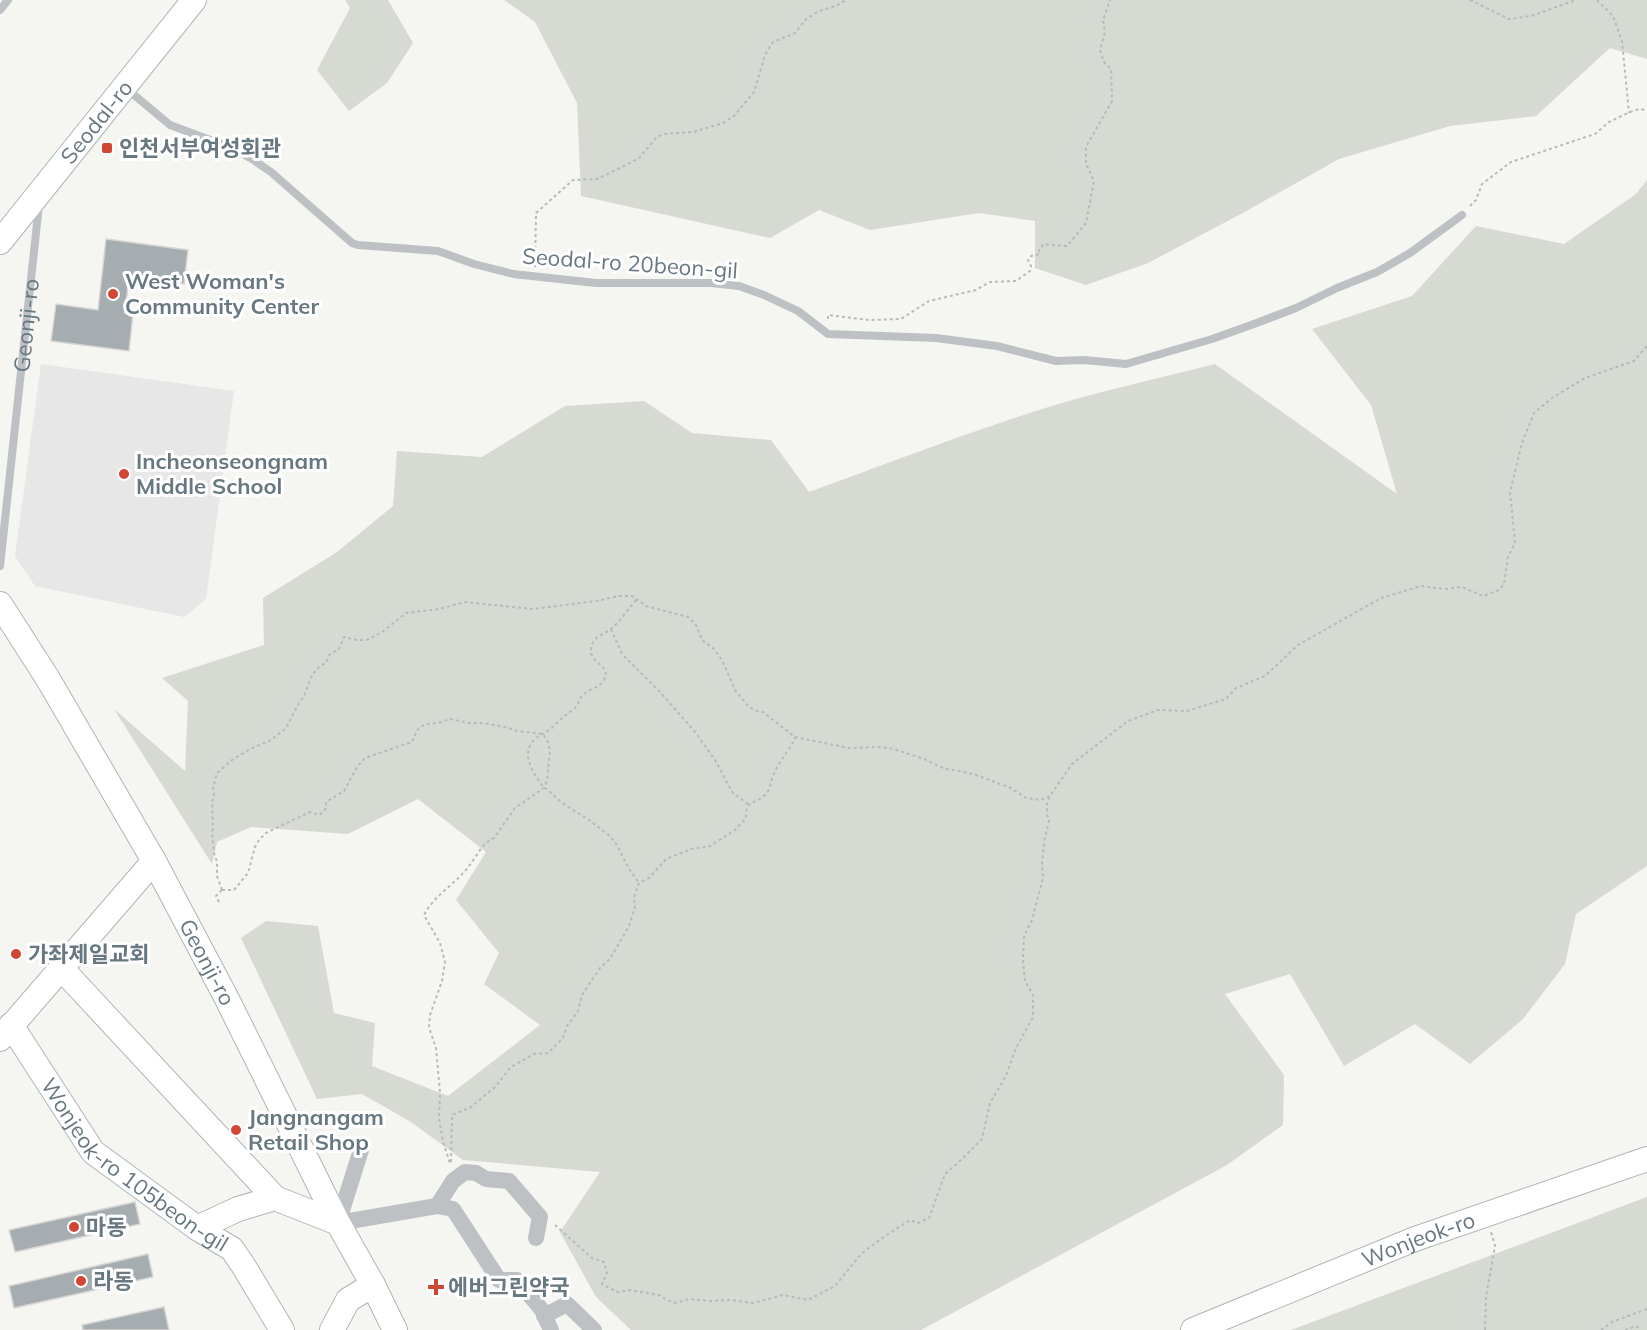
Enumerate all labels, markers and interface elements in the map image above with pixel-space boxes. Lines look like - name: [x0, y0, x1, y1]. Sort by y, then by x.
- street label: Seodal-ro: [54, 74, 138, 170]
- place label: 인천서부여성회관: [119, 134, 281, 162]
- marker: 인천서부여성회관: [100, 141, 114, 155]
- street label: Seodal-ro 20beon-gil: [521, 242, 739, 284]
- place label: West Woman's Community Center: [125, 267, 319, 320]
- street label: Geonji-ro: [7, 277, 45, 374]
- marker: West Woman's Community Center: [106, 287, 120, 301]
- place label: Incheonseongnam Middle School: [136, 447, 328, 500]
- marker: Incheonseongnam Middle School: [117, 467, 131, 481]
- street label: Geonji-ro: [173, 914, 242, 1010]
- place label: 가좌제일교회: [28, 940, 149, 968]
- marker: 가좌제일교회: [9, 947, 23, 961]
- street label: Wonjeok-ro 105beon-gil: [35, 1073, 234, 1258]
- place label: Jangnangam Retail Shop: [248, 1103, 384, 1156]
- marker: Jangnangam Retail Shop: [229, 1123, 243, 1137]
- street label: Wonjeok-ro: [1357, 1205, 1479, 1273]
- place label: 마동: [86, 1213, 126, 1241]
- marker: 마동: [67, 1220, 81, 1234]
- place label: 라동: [93, 1267, 133, 1295]
- place label: 에버그린약국: [448, 1273, 569, 1301]
- marker: 라동: [74, 1274, 88, 1288]
- marker: 에버그린약국: [429, 1280, 443, 1294]

